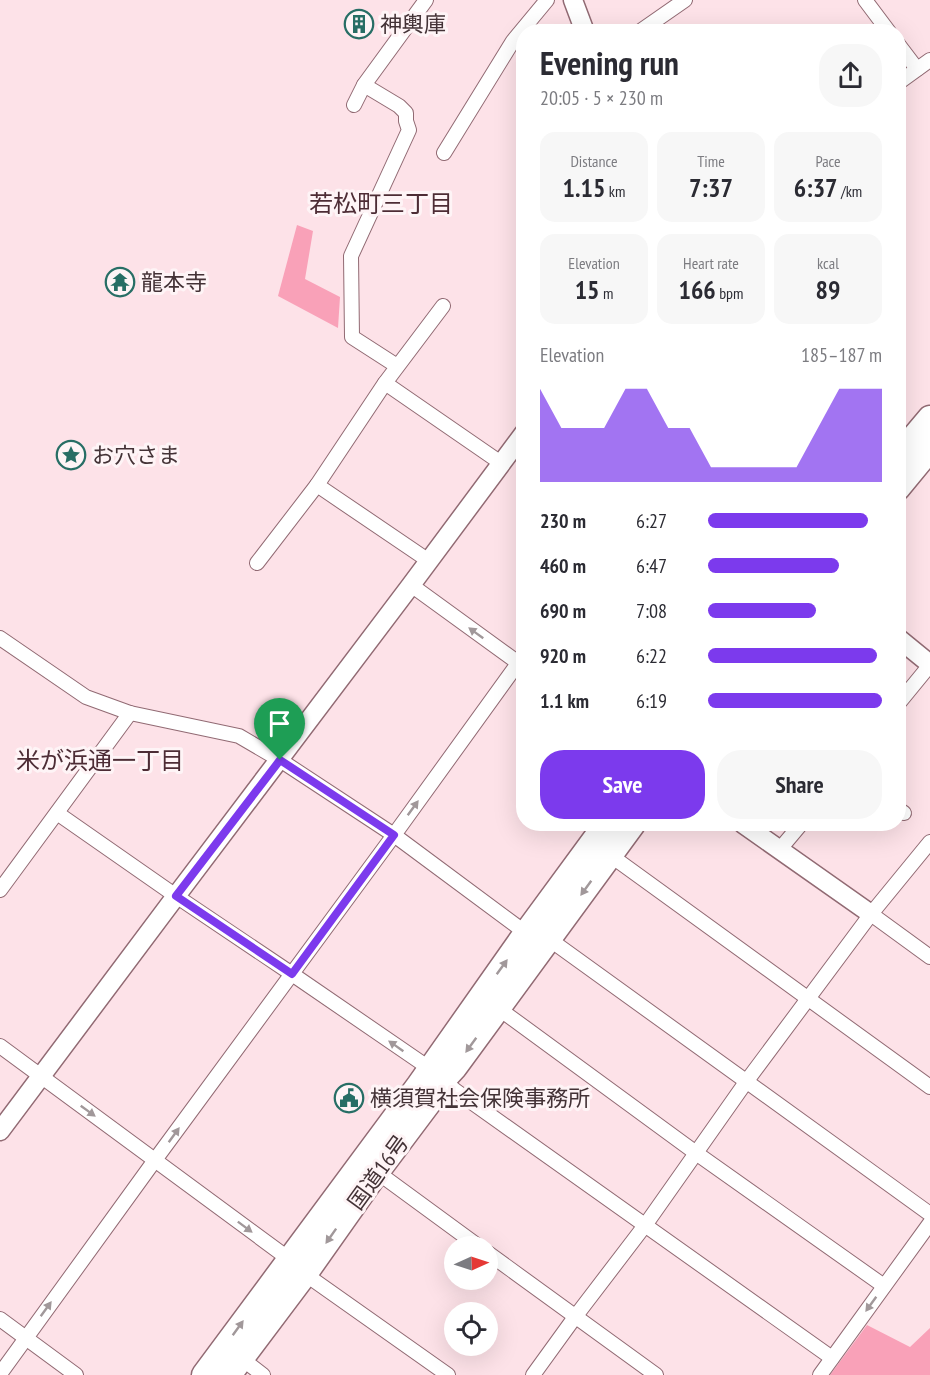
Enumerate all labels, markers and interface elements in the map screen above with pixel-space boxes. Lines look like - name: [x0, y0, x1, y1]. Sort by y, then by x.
- building icon: 神輿庫: [343, 8, 375, 40]
- place label: 神輿庫: [380, 10, 446, 38]
- text: Evening run: [540, 41, 679, 84]
- button: share: [819, 44, 882, 107]
- text: 20:05 · 5 × 230 m: [540, 85, 663, 111]
- text: Distance: [570, 151, 618, 171]
- text: Time: [697, 151, 725, 171]
- text: Pace: [815, 151, 841, 171]
- text: 1.15: [563, 171, 605, 204]
- text: 7:37: [689, 171, 733, 204]
- text: 6:37: [794, 171, 838, 204]
- text: km: [605, 181, 625, 201]
- text: /km: [838, 181, 862, 201]
- district label: 若松町三丁目: [309, 188, 453, 219]
- text: Elevation: [568, 253, 620, 273]
- text: Heart rate: [683, 253, 739, 273]
- text: kcal: [817, 253, 839, 273]
- temple icon: 龍本寺: [104, 266, 136, 298]
- place label: 龍本寺: [141, 268, 207, 296]
- text: 15: [575, 273, 600, 306]
- text: 166: [678, 273, 716, 306]
- text: 89: [816, 273, 840, 306]
- text: m: [600, 283, 613, 303]
- text: bpm: [716, 283, 744, 303]
- text: Elevation: [540, 342, 604, 368]
- text: 185–187 m: [801, 342, 882, 368]
- place icon: お穴さま: [55, 439, 87, 471]
- place label: お穴さま: [92, 441, 180, 469]
- text: 230 m: [540, 508, 586, 534]
- text: 6:27: [636, 508, 667, 534]
- text: 460 m: [540, 553, 586, 579]
- text: 6:47: [636, 553, 667, 579]
- text: 690 m: [540, 598, 586, 624]
- text: 7:08: [636, 598, 667, 624]
- one-way arrow: [469, 627, 485, 639]
- text: 920 m: [540, 643, 586, 669]
- text: 6:22: [636, 643, 667, 669]
- text: 1.1 km: [540, 688, 589, 714]
- text: 6:19: [636, 688, 667, 714]
- pin: [254, 698, 305, 760]
- icon: arrive: [263, 707, 296, 740]
- district label: 米が浜通一丁目: [16, 745, 184, 776]
- button: Save: [540, 750, 705, 819]
- button: Share: [717, 750, 882, 819]
- one-way arrow: [407, 801, 419, 817]
- one-way arrow: [580, 879, 592, 895]
- one-way arrow: [496, 959, 508, 975]
- one-way arrow: [465, 1036, 477, 1052]
- one-way arrow: [388, 1040, 404, 1052]
- public building icon: 横須賀社会保険事務所: [333, 1082, 365, 1114]
- place label: 横須賀社会保険事務所: [370, 1084, 590, 1112]
- one-way arrow: [80, 1105, 95, 1117]
- one-way arrow: [167, 1127, 179, 1142]
- street label: 国道16号: [341, 1129, 415, 1215]
- one-way arrow: [236, 1221, 252, 1233]
- one-way arrow: [326, 1229, 338, 1244]
- north arrow: [444, 1236, 498, 1290]
- map controls: [444, 1236, 498, 1356]
- one-way arrow: [865, 1296, 877, 1312]
- one-way arrow: [40, 1302, 52, 1318]
- button: locate: [444, 1302, 498, 1356]
- one-way arrow: [232, 1320, 244, 1335]

